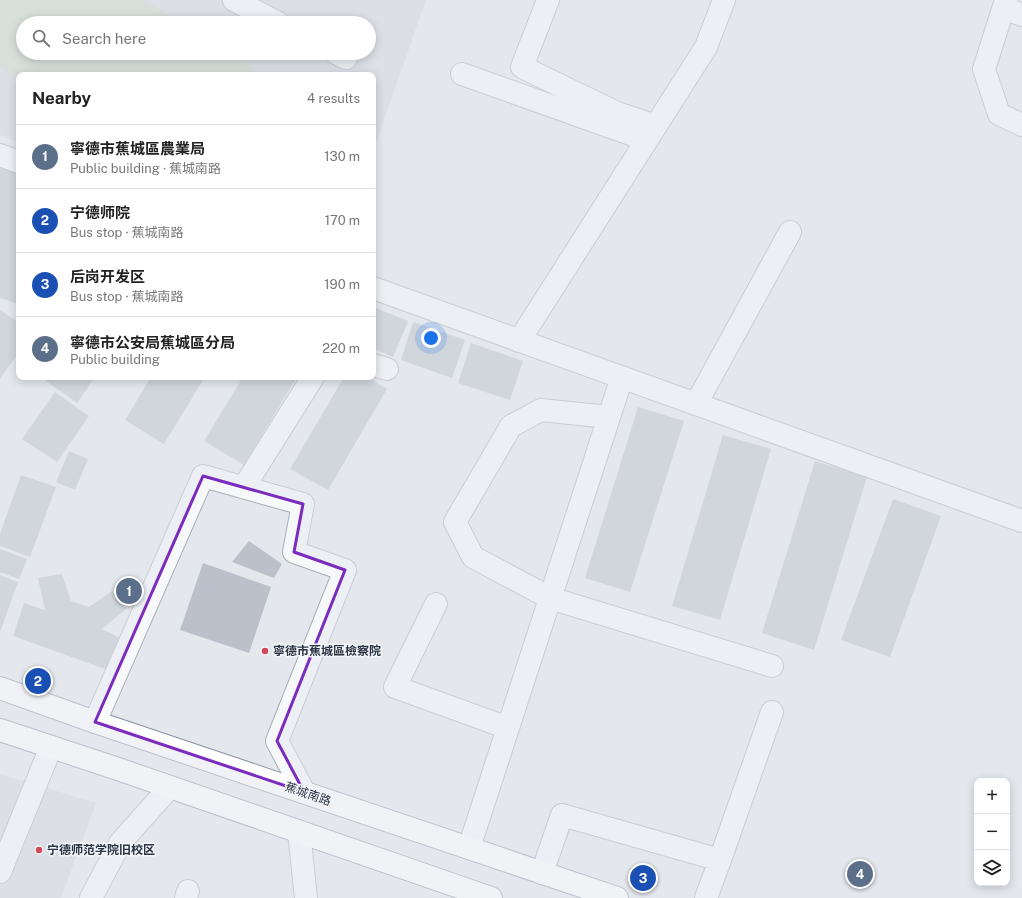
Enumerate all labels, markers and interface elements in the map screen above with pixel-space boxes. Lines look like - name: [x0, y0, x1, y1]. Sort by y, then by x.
- search box: [16, 16, 376, 60]
- icon: search: [30, 27, 52, 49]
- text: Search here: [62, 30, 146, 47]
- text: Nearby: [32, 88, 91, 108]
- text: 4 results: [307, 91, 360, 106]
- text: 寧德市蕉城區農業局: [70, 140, 205, 157]
- text: 1: [42, 149, 48, 164]
- text: 130 m: [324, 149, 360, 164]
- text: Public building · 蕉城南路: [70, 161, 221, 176]
- text: 宁德师院: [70, 204, 130, 221]
- text: 2: [41, 213, 49, 228]
- text: 170 m: [325, 213, 360, 228]
- text: Bus stop · 蕉城南路: [70, 225, 184, 240]
- text: 后岗开发区: [70, 268, 145, 285]
- text: 3: [41, 277, 49, 292]
- text: 190 m: [324, 277, 360, 292]
- text: Bus stop · 蕉城南路: [70, 289, 184, 304]
- your location: [421, 328, 441, 348]
- text: 寧德市公安局蕉城區分局: [70, 334, 235, 351]
- text: 4: [41, 341, 49, 356]
- text: 220 m: [322, 341, 360, 356]
- text: Public building: [70, 352, 160, 367]
- pin: 1: [116, 576, 142, 606]
- place label: 寧德市蕉城區檢察院: [273, 644, 381, 658]
- marker: 寧德市蕉城區檢察院: [260, 646, 270, 656]
- pin: 2: [25, 666, 51, 696]
- map controls: [974, 778, 1010, 886]
- button: +: [974, 778, 1010, 814]
- street label: 蕉城南路: [283, 780, 333, 808]
- button: −: [974, 814, 1010, 850]
- place label: 宁德师范学院旧校区: [47, 843, 155, 857]
- marker: 宁德师范学院旧校区: [34, 845, 44, 855]
- button: layers: [974, 850, 1010, 886]
- pin: 4: [847, 859, 873, 889]
- pin: 3: [630, 863, 656, 893]

